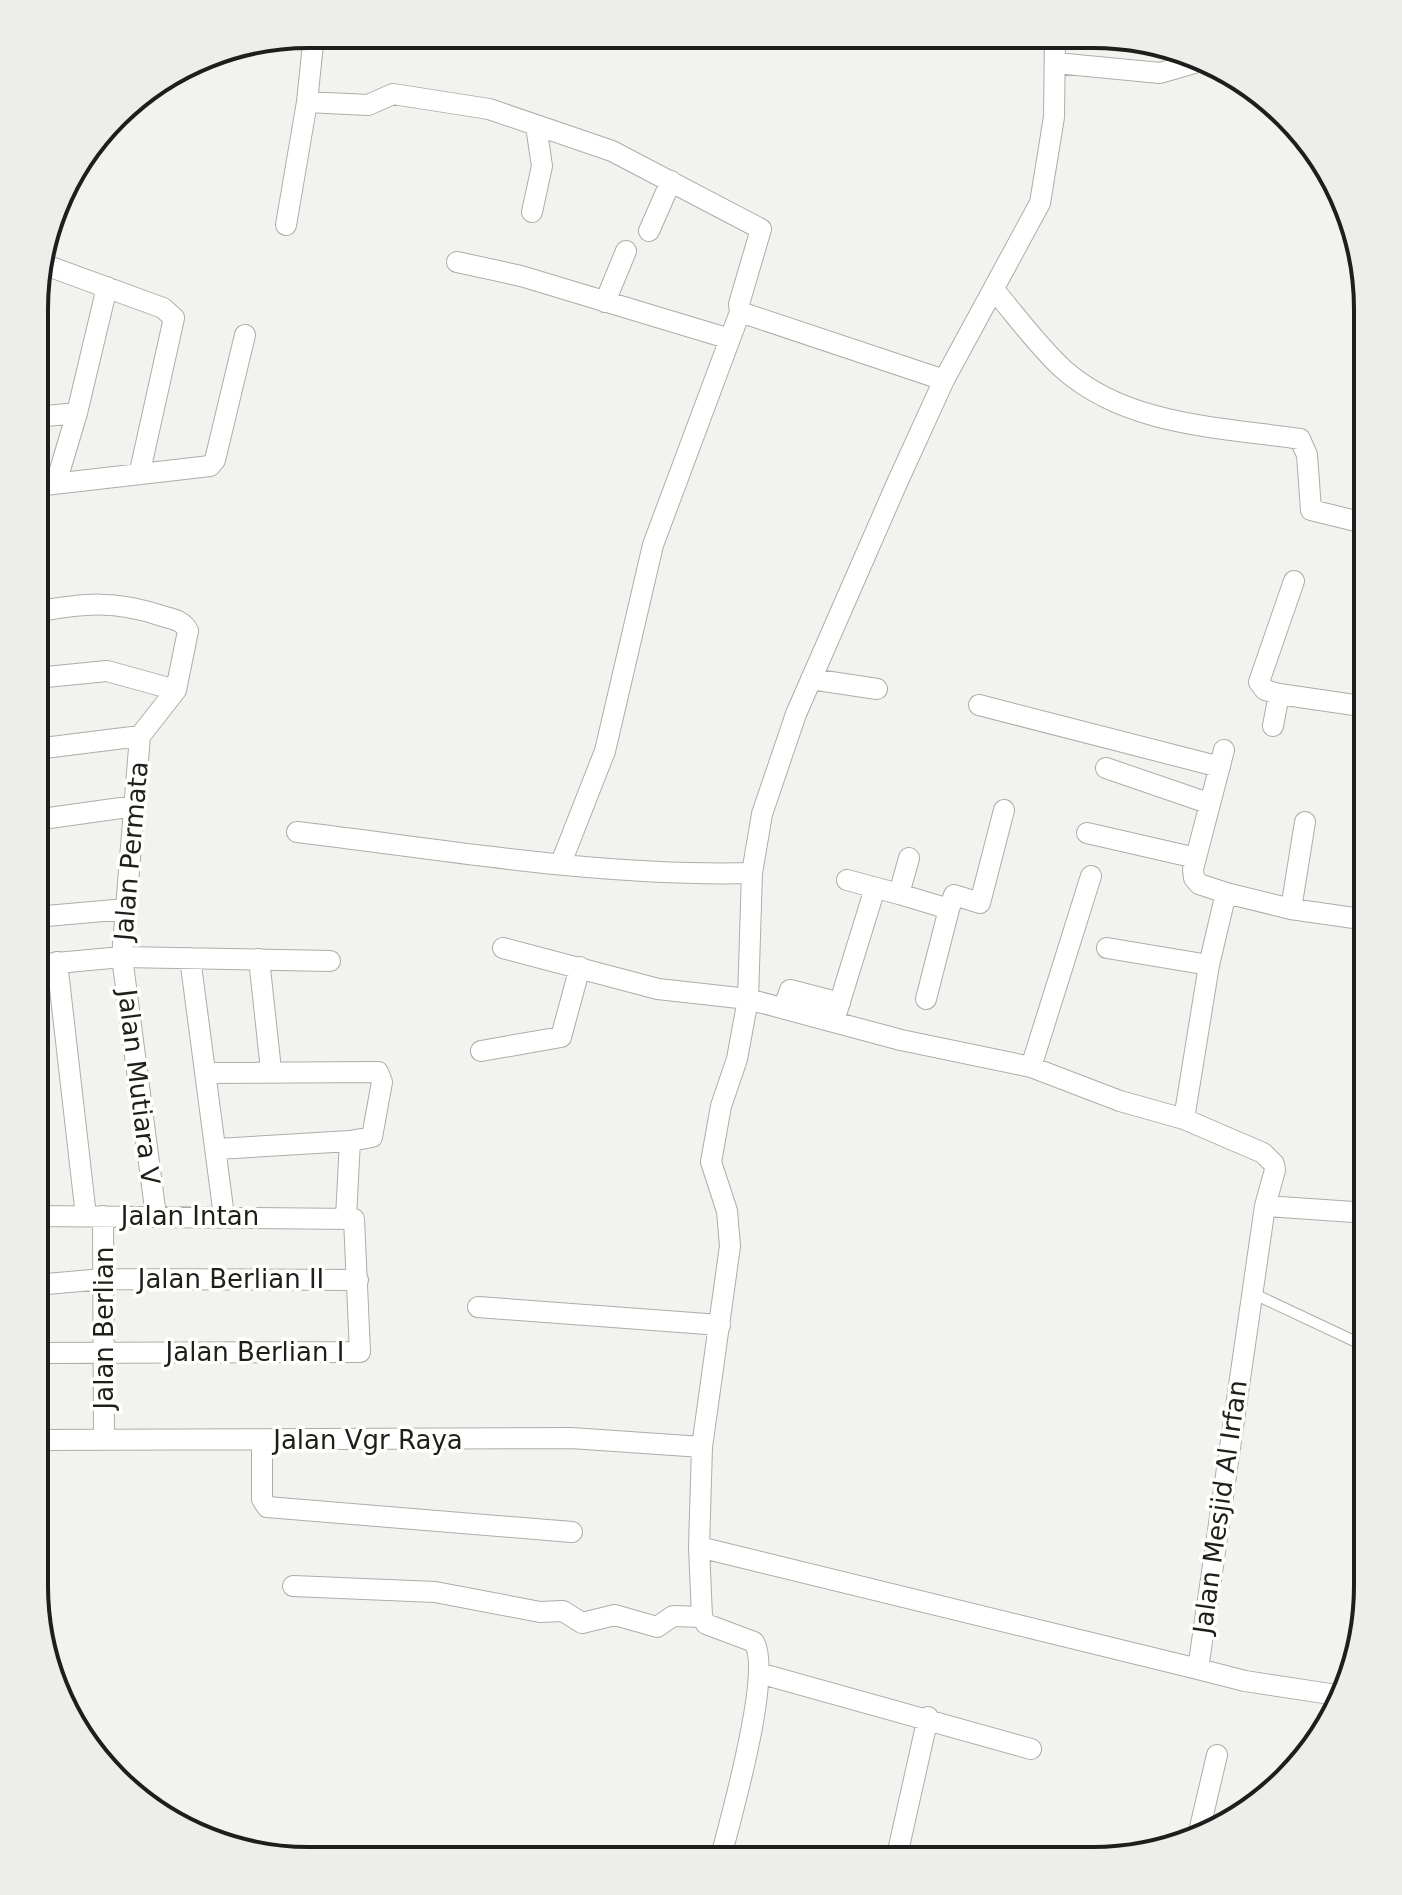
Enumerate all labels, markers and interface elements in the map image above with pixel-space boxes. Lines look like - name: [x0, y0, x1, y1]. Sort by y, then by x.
- street label: Jalan Permata: [108, 760, 154, 944]
- street label: Jalan Mutiara V: [112, 986, 166, 1187]
- street label: Jalan Intan: [119, 1201, 259, 1231]
- street label: Jalan Berlian: [89, 1247, 119, 1411]
- street label: Jalan Berlian II: [136, 1264, 324, 1294]
- street label: Jalan Berlian I: [164, 1337, 344, 1367]
- street label: Jalan Mesjid Al Irfan: [1187, 1378, 1253, 1638]
- street label: Jalan Vgr Raya: [271, 1425, 463, 1455]

